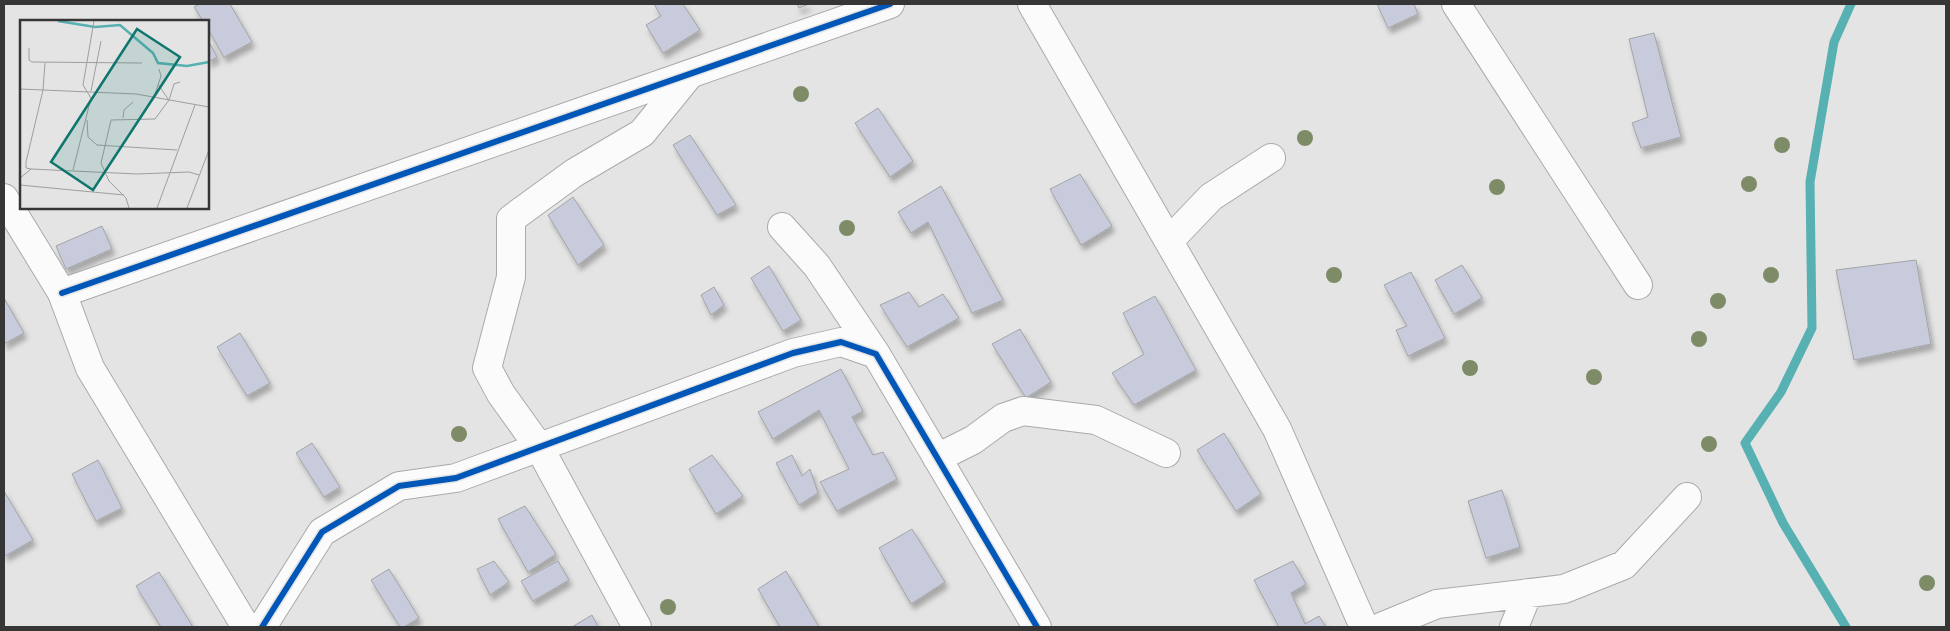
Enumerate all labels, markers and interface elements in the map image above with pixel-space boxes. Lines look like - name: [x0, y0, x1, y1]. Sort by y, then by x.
- inset map: [20, 20, 209, 209]

